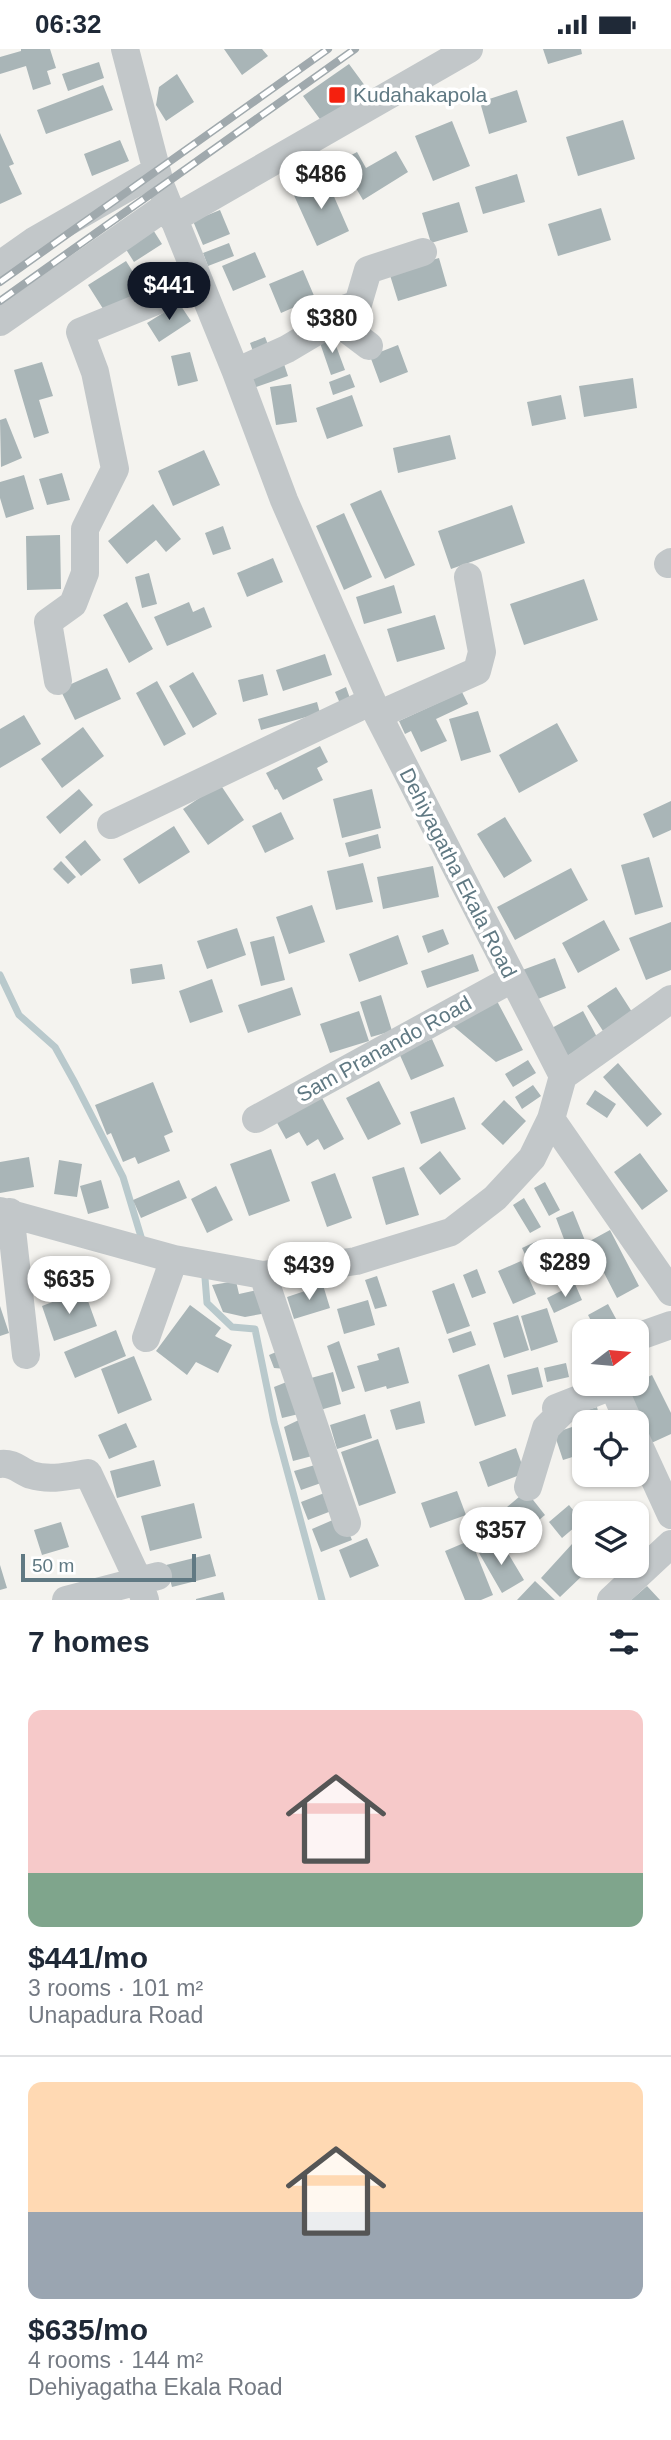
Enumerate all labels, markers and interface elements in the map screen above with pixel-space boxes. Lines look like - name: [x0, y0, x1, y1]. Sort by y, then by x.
- text: 06:32: [35, 9, 102, 39]
- place label: Kudahakapola: [353, 83, 488, 106]
- marker: Kudahakapola: [327, 85, 347, 105]
- pin: $486: [280, 151, 362, 211]
- text: $486: [295, 161, 347, 187]
- pin: $441: [128, 263, 210, 322]
- text: $441: [143, 272, 195, 298]
- pin: $380: [291, 295, 373, 355]
- text: $380: [306, 305, 358, 331]
- street label: Dehiyagatha Ekala Road: [395, 764, 521, 981]
- street label: Sam Pranando Road: [292, 991, 475, 1106]
- pin: $289: [524, 1239, 606, 1299]
- pin: $439: [268, 1243, 350, 1302]
- text: $289: [539, 1249, 591, 1275]
- text: $439: [283, 1252, 335, 1278]
- pin: $635: [28, 1257, 110, 1316]
- text: $635: [43, 1266, 95, 1292]
- north arrow: [572, 1319, 649, 1397]
- map controls: [572, 1319, 649, 1578]
- button: locate: [572, 1410, 649, 1487]
- button: layers: [572, 1501, 649, 1578]
- pin: $357: [460, 1507, 542, 1567]
- text: $357: [475, 1517, 527, 1543]
- scale bar: [21, 1551, 196, 1583]
- text: 50 m: [32, 1555, 74, 1576]
- icon: filters: [605, 1623, 643, 1661]
- text: 7 homes: [28, 1625, 150, 1658]
- icon: home: [273, 1756, 399, 1882]
- text: $441/mo: [28, 1941, 148, 1974]
- text: 3 rooms · 101 m²: [28, 1975, 203, 2001]
- text: Unapadura Road: [28, 2002, 203, 2028]
- icon: home: [273, 2128, 399, 2254]
- text: $635/mo: [28, 2313, 148, 2346]
- text: 4 rooms · 144 m²: [28, 2347, 203, 2373]
- text: Dehiyagatha Ekala Road: [28, 2374, 282, 2400]

